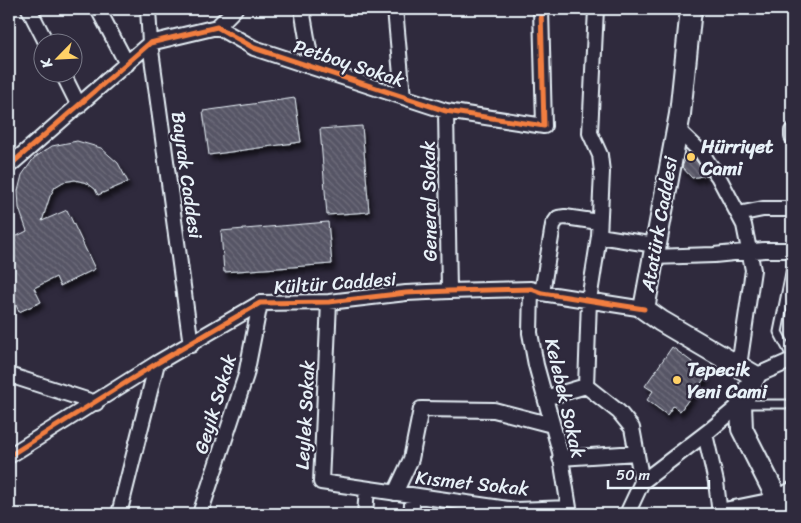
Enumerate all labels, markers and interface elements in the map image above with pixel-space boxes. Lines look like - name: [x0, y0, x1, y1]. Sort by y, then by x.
- street label: Petboy Sokak: [289, 30, 409, 96]
- north arrow: [32, 32, 82, 82]
- text: K: [33, 53, 60, 73]
- street label: Bayrak Caddesi: [162, 109, 212, 241]
- place label: Hürriyet Cami: [700, 130, 774, 185]
- street label: General Sokak: [411, 140, 447, 262]
- marker: Hürriyet Cami: [685, 151, 697, 163]
- street label: Atatürk Caddesi: [631, 153, 687, 295]
- street label: Kültür Caddesi: [273, 262, 398, 304]
- street label: Kelebek Sokak: [535, 335, 595, 461]
- street label: Geyik Sokak: [184, 349, 246, 458]
- place label: Tepecik Yeni Cami: [687, 353, 769, 408]
- street label: Leylek Sokak: [286, 359, 324, 471]
- marker: Tepecik Yeni Cami: [671, 374, 683, 386]
- scale bar: [608, 458, 710, 490]
- street label: Kısmet Sokak: [414, 461, 530, 505]
- text: 50 m: [616, 462, 651, 488]

